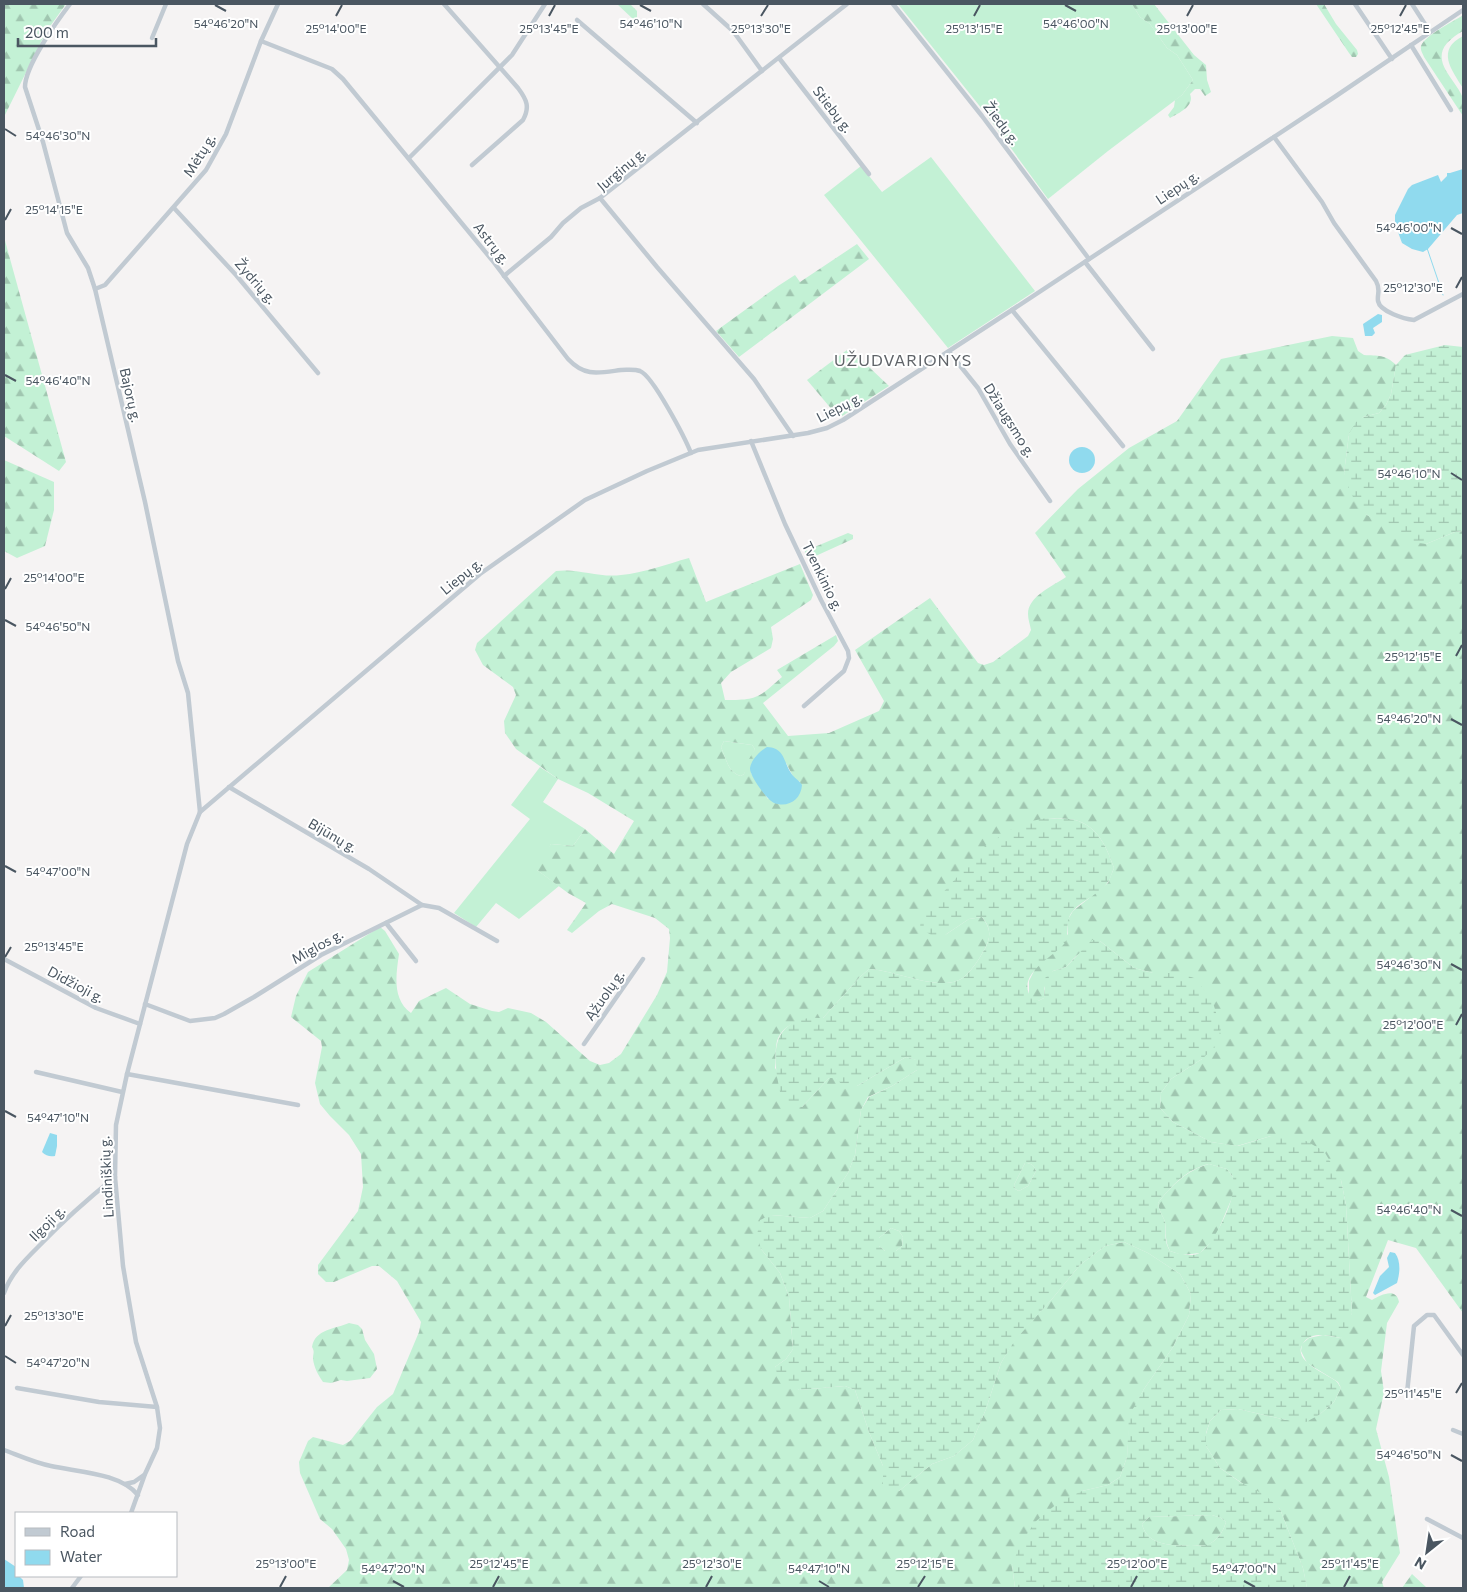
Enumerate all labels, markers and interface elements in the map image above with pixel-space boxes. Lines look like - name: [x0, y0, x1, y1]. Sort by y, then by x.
- scale bar: [18, 15, 155, 47]
- text: 54°46'20"N: [194, 16, 258, 30]
- text: 54°46'10"N: [619, 16, 683, 30]
- text: 54°46'00"N: [1043, 16, 1109, 30]
- text: 25°14'00"E: [305, 21, 367, 35]
- text: 25°13'45"E: [519, 21, 579, 35]
- text: 25°13'30"E: [731, 21, 791, 35]
- text: 25°13'15"E: [945, 21, 1003, 35]
- text: 25°13'00"E: [1157, 21, 1217, 35]
- text: 25°12'45"E: [1370, 21, 1430, 35]
- text: 200 m: [25, 23, 69, 41]
- street label: Stiebų g.: [810, 82, 856, 136]
- street label: Žiedų g.: [980, 98, 1024, 148]
- text: 54°46'30"N: [26, 128, 90, 142]
- street label: Mėtų g.: [179, 130, 219, 180]
- street label: Jurginų g.: [593, 144, 649, 194]
- street label: Liepų g.: [1152, 166, 1202, 208]
- text: 25°14'15"E: [25, 202, 83, 216]
- street label: Astrų g.: [470, 219, 514, 267]
- text: 54°46'00"N: [1376, 220, 1442, 234]
- street label: Žydrių g.: [232, 255, 280, 307]
- text: 25°12'30"E: [1383, 280, 1443, 294]
- district label: UŽUDVARIONYS: [834, 350, 972, 369]
- street label: Bajorų g.: [117, 366, 145, 424]
- text: 54°46'40"N: [25, 373, 91, 387]
- street label: Džiaugsmo g.: [981, 380, 1039, 460]
- street label: Liepų g.: [813, 388, 865, 426]
- text: 54°46'10"N: [1377, 466, 1441, 480]
- street label: Tvenkinio g.: [799, 538, 847, 614]
- street label: Liepų g.: [437, 554, 485, 598]
- text: 25°14'00"E: [23, 570, 85, 584]
- text: 54°46'50"N: [26, 619, 90, 633]
- text: 25°12'15"E: [1384, 649, 1442, 663]
- text: 54°46'20"N: [1377, 711, 1441, 725]
- street label: Bijūnų g.: [306, 814, 360, 856]
- text: 54°47'00"N: [26, 864, 90, 878]
- street label: Miglos g.: [288, 925, 346, 967]
- text: 25°13'45"E: [24, 939, 84, 953]
- text: 54°46'30"N: [1377, 957, 1441, 971]
- street label: Didžioji g.: [45, 962, 107, 1006]
- street label: Ąžuolų g.: [580, 966, 628, 1024]
- text: 25°12'00"E: [1383, 1017, 1443, 1031]
- text: 54°47'10"N: [27, 1110, 89, 1124]
- street label: Lindiniškių g.: [95, 1136, 117, 1218]
- street label: Ilgoji g.: [25, 1201, 69, 1245]
- text: 54°46'40"N: [1376, 1202, 1442, 1216]
- text: 25°13'30"E: [24, 1308, 84, 1322]
- text: 54°47'20"N: [26, 1355, 90, 1369]
- text: 25°11'45"E: [1384, 1386, 1442, 1400]
- text: 54°46'50"N: [1377, 1447, 1441, 1461]
- legend: [15, 1512, 178, 1577]
- text: Road: [60, 1522, 95, 1540]
- north arrow: [1402, 1527, 1452, 1577]
- text: Water: [60, 1547, 102, 1565]
- text: N: [1411, 1554, 1429, 1574]
- text: 25°13'00"E: [256, 1556, 316, 1570]
- text: 25°12'45"E: [469, 1556, 529, 1570]
- text: 25°12'30"E: [682, 1556, 742, 1570]
- text: 25°12'15"E: [896, 1556, 954, 1570]
- text: 25°12'00"E: [1107, 1556, 1167, 1570]
- text: 25°11'45"E: [1321, 1556, 1379, 1570]
- text: 54°47'20"N: [361, 1561, 425, 1575]
- text: 54°47'10"N: [788, 1561, 850, 1575]
- text: 54°47'00"N: [1212, 1561, 1276, 1575]

